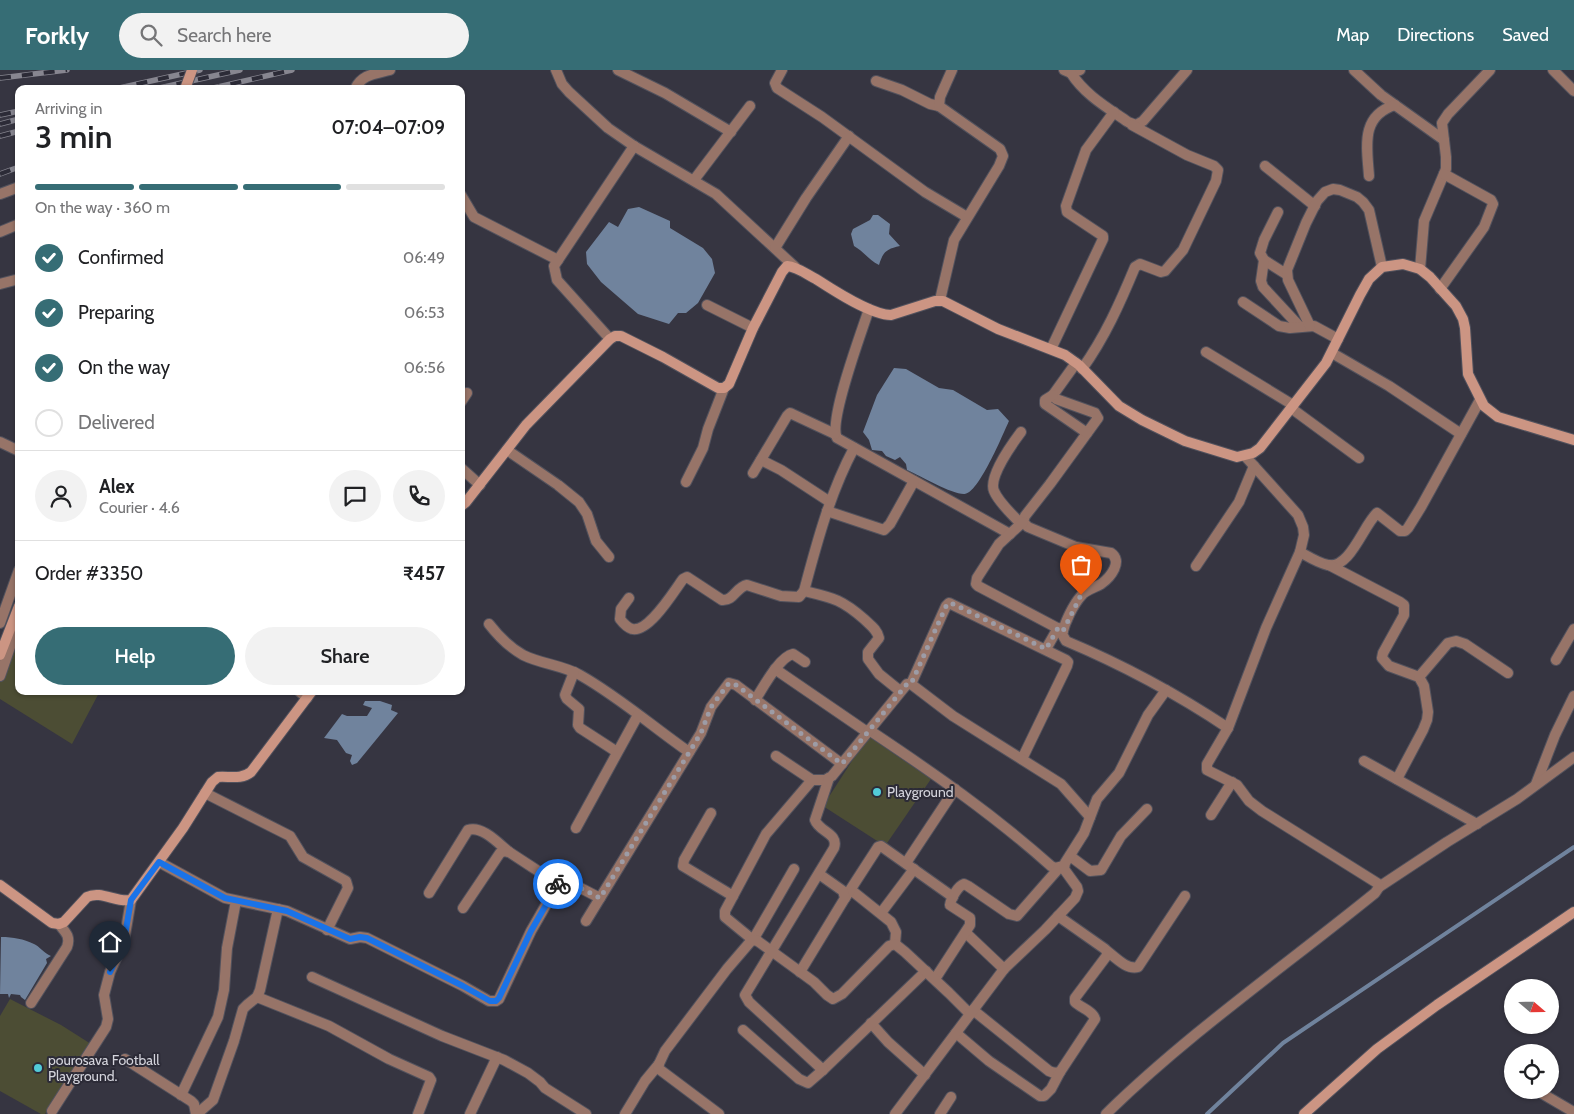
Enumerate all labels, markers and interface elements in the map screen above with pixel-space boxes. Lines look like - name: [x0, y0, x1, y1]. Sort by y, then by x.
- search box: [119, 13, 469, 58]
- text: Forkly: [25, 21, 89, 50]
- icon: search: [137, 21, 165, 49]
- text: Search here: [177, 24, 272, 47]
- text: Map: [1336, 24, 1369, 46]
- text: Directions: [1397, 24, 1474, 46]
- text: Saved: [1502, 24, 1549, 46]
- text: Arriving in: [35, 99, 102, 118]
- text: 07:04–07:09: [332, 116, 445, 139]
- text: 3 min: [35, 117, 112, 156]
- text: On the way · 360 m: [35, 198, 170, 217]
- icon: check: [35, 244, 63, 272]
- text: Confirmed: [78, 246, 164, 269]
- text: 06:49: [403, 248, 445, 267]
- icon: check: [35, 299, 63, 327]
- text: Preparing: [78, 301, 154, 324]
- text: 06:53: [404, 303, 445, 322]
- icon: check: [35, 354, 63, 382]
- text: On the way: [78, 356, 170, 379]
- text: 06:56: [404, 358, 445, 377]
- text: Delivered: [78, 411, 155, 434]
- button: person: [35, 470, 87, 522]
- button: chat: [329, 470, 381, 522]
- button: phone: [393, 470, 445, 522]
- text: Alex: [99, 475, 135, 498]
- text: Courier · 4.6: [99, 498, 180, 517]
- pin: [1060, 544, 1102, 595]
- icon: bag: [1067, 551, 1095, 579]
- text: Order #3350: [35, 562, 143, 585]
- text: ₹457: [403, 562, 445, 585]
- button: Help: [35, 627, 235, 685]
- button: Share: [245, 627, 445, 685]
- place label: Playground: [887, 783, 954, 801]
- marker: Playground: [871, 786, 883, 798]
- courier: [533, 859, 583, 909]
- icon: bike: [544, 870, 572, 898]
- pin: [89, 921, 131, 972]
- icon: home: [96, 928, 124, 956]
- north arrow: [1504, 979, 1559, 1034]
- map controls: [1504, 979, 1559, 1099]
- button: locate: [1504, 1044, 1559, 1099]
- place label: pourosava Football Playground.: [48, 1051, 160, 1085]
- marker: pourosava Football Playground.: [32, 1062, 44, 1074]

